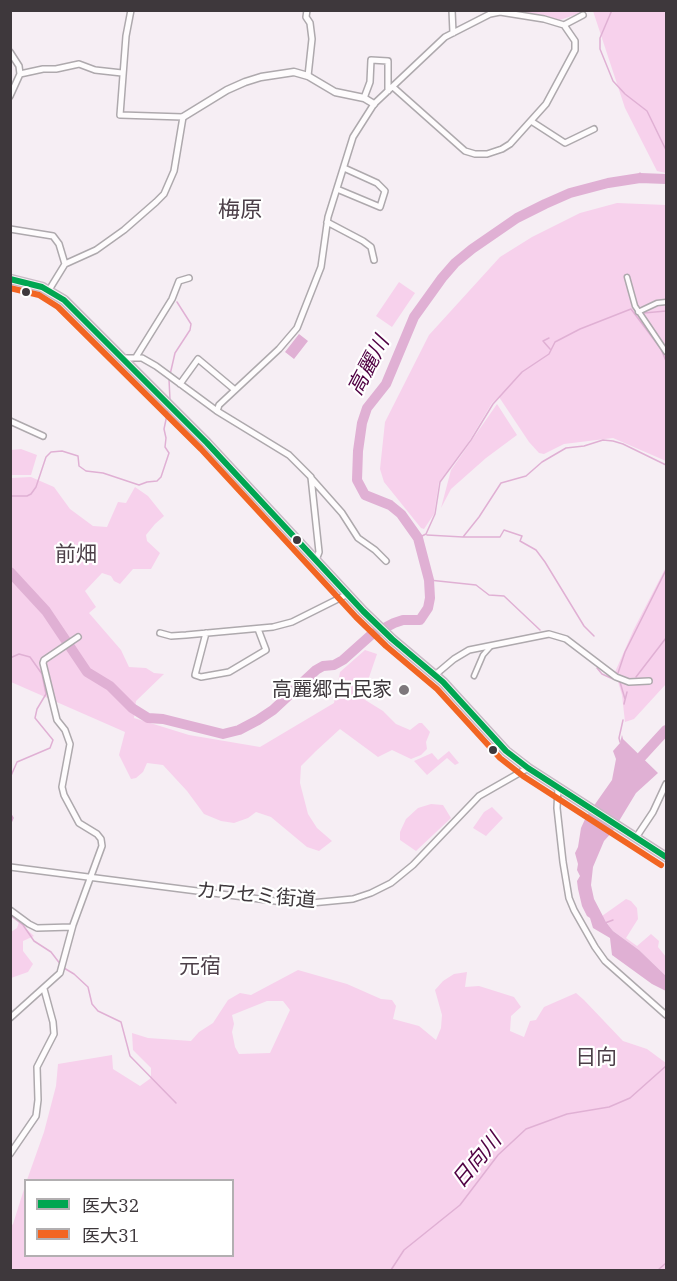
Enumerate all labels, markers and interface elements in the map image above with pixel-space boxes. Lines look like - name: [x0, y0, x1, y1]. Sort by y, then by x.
- district label: 梅原: [218, 198, 262, 224]
- unlabelled marker: [20, 286, 32, 298]
- water label: 高麗川: [343, 332, 395, 400]
- unlabelled marker: [291, 534, 303, 546]
- district label: 前畑: [55, 542, 97, 568]
- place label: 高麗郷古民家: [272, 678, 392, 702]
- marker: 高麗郷古民家: [397, 683, 411, 697]
- unlabelled marker: [487, 744, 499, 756]
- street label: カワセミ街道: [195, 879, 317, 913]
- district label: 元宿: [179, 954, 221, 980]
- district label: 日向: [575, 1045, 617, 1071]
- water label: 日向川: [447, 1129, 507, 1193]
- legend: [24, 1179, 234, 1257]
- text: 医大32: [82, 1194, 140, 1217]
- text: 医大31: [82, 1224, 140, 1247]

